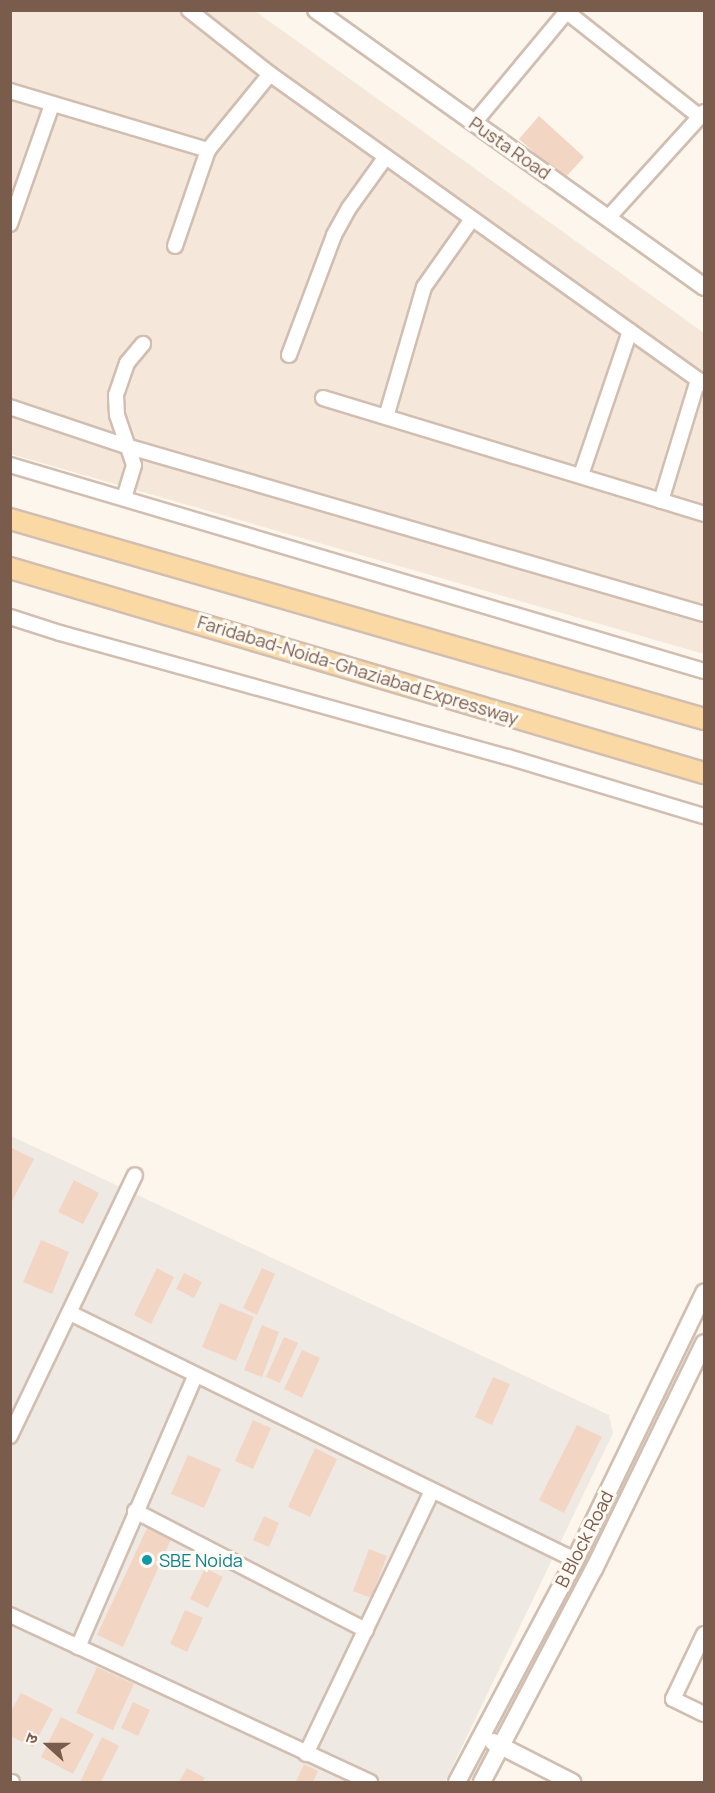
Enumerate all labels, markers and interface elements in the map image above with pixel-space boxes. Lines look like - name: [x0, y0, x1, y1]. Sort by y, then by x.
- street label: Pusta Road: [465, 112, 555, 184]
- street label: Faridabad-Noida-Ghaziabad Expressway: [195, 611, 521, 729]
- street label: B Block Road: [550, 1487, 618, 1591]
- place label: SBE Noida: [159, 1549, 243, 1571]
- marker: SBE Noida: [140, 1553, 154, 1567]
- north arrow: [18, 1715, 78, 1775]
- text: उ: [19, 1730, 43, 1747]

